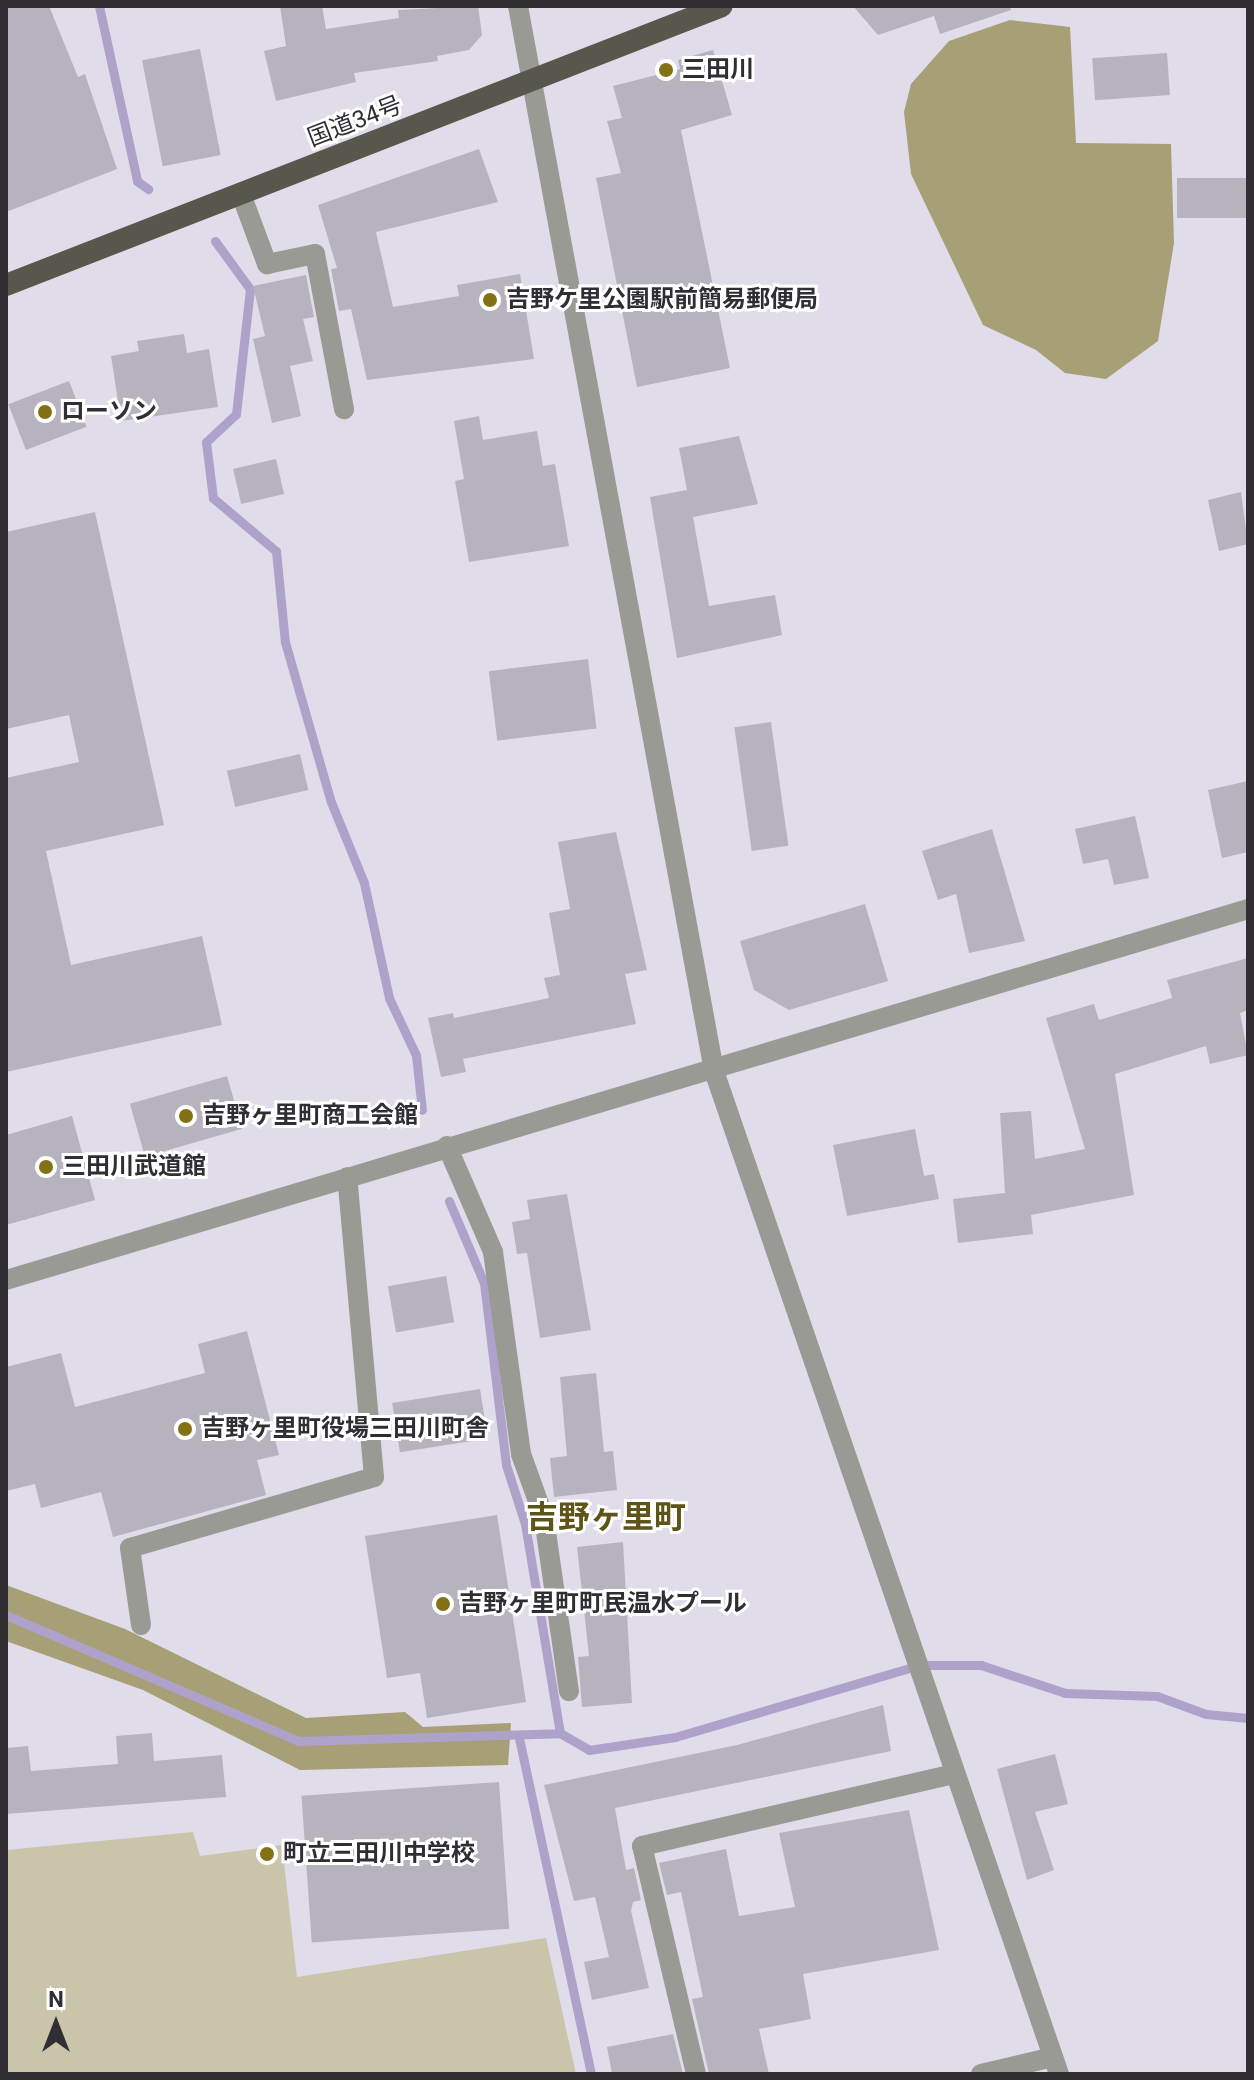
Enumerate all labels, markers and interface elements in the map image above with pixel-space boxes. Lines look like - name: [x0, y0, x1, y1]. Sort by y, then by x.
- place label: 三田川: [682, 56, 754, 84]
- marker: 三田川: [657, 61, 675, 79]
- street label: 国道34号: [304, 91, 406, 153]
- place label: 吉野ケ里公園駅前簡易郵便局: [506, 286, 818, 314]
- marker: 吉野ケ里公園駅前簡易郵便局: [481, 291, 499, 309]
- place label: ローソン: [61, 398, 157, 426]
- marker: ローソン: [36, 403, 54, 421]
- place label: 吉野ヶ里町商工会館: [202, 1102, 418, 1130]
- marker: 吉野ヶ里町商工会館: [177, 1107, 195, 1125]
- place label: 三田川武道館: [62, 1153, 206, 1181]
- marker: 三田川武道館: [37, 1158, 55, 1176]
- place label: 吉野ヶ里町役場三田川町舎: [201, 1415, 489, 1443]
- marker: 吉野ヶ里町役場三田川町舎: [176, 1420, 194, 1438]
- district label: 吉野ヶ里町: [526, 1498, 686, 1536]
- place label: 吉野ヶ里町町民温水プール: [459, 1590, 747, 1618]
- marker: 吉野ヶ里町町民温水プール: [434, 1595, 452, 1613]
- place label: 町立三田川中学校: [283, 1840, 475, 1868]
- marker: 町立三田川中学校: [258, 1845, 276, 1863]
- north arrow: [16, 1984, 96, 2064]
- text: N: [48, 1987, 64, 2012]

